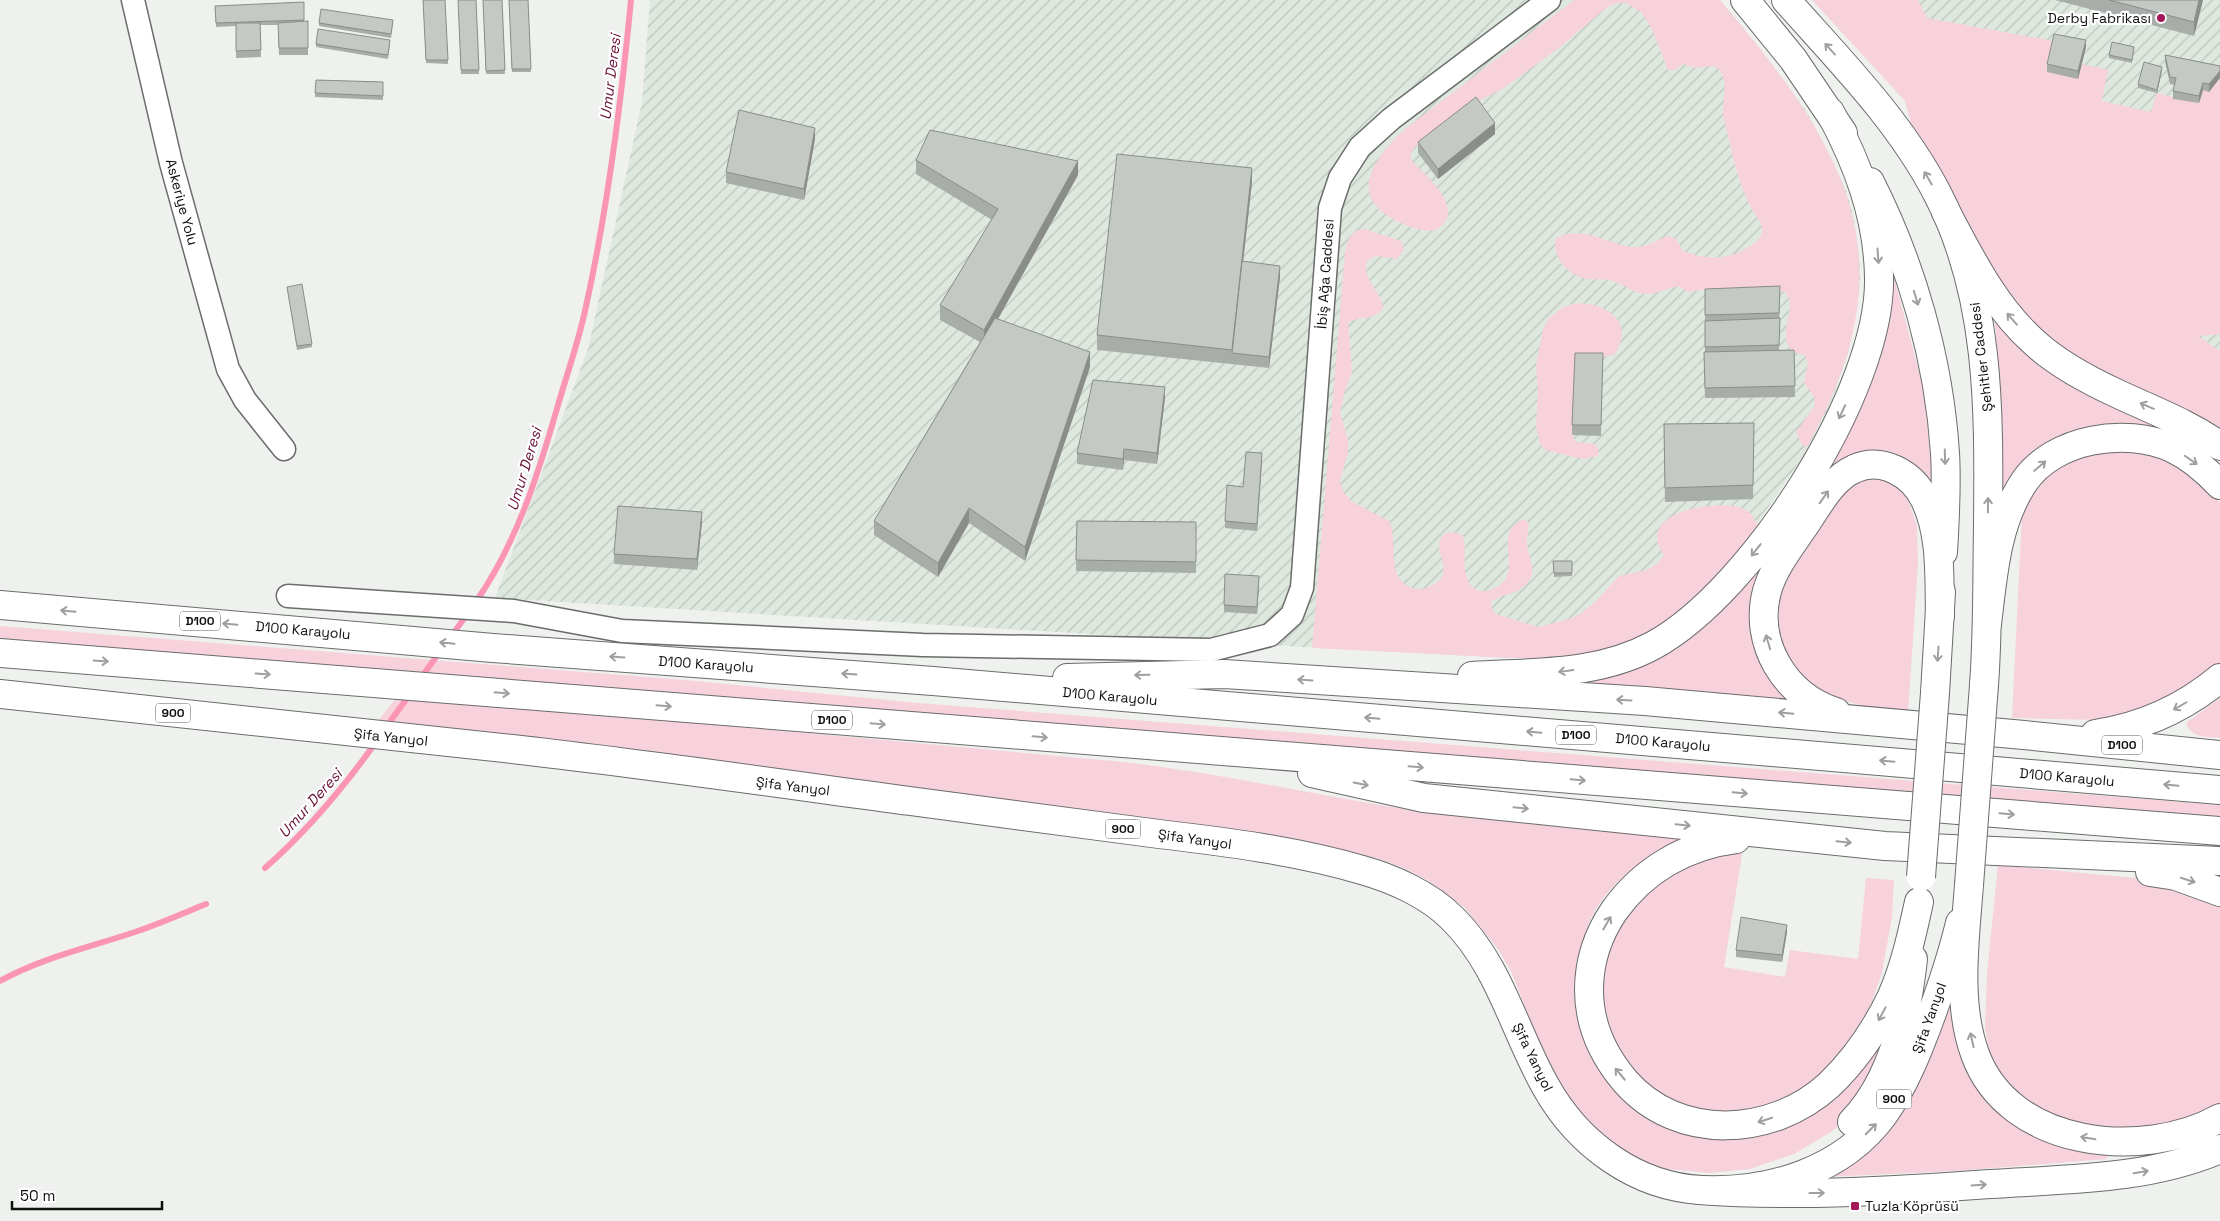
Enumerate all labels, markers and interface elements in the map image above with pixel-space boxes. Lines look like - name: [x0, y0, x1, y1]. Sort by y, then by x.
- place label: Derby Fabrikası: [2048, 9, 2151, 27]
- marker: Derby Fabrikası: [2155, 12, 2167, 24]
- water label: Umur Deresi: [595, 31, 625, 121]
- one-way arrow: [1824, 42, 1836, 55]
- street label: Askeriye Yolu: [162, 157, 202, 247]
- one-way arrow: [1923, 171, 1933, 186]
- street label: İbiş Ağa Caddesi: [1312, 218, 1338, 330]
- one-way arrow: [1873, 248, 1883, 264]
- one-way arrow: [1911, 290, 1921, 306]
- street label: Şehitler Caddesi: [1965, 301, 1997, 413]
- one-way arrow: [2006, 312, 2018, 325]
- one-way arrow: [2140, 401, 2155, 410]
- one-way arrow: [1837, 405, 1847, 420]
- water label: Umur Deresi: [502, 423, 546, 513]
- one-way arrow: [1941, 449, 1950, 465]
- one-way arrow: [2184, 455, 2198, 465]
- one-way arrow: [2033, 461, 2046, 472]
- one-way arrow: [1819, 490, 1829, 504]
- one-way arrow: [1983, 498, 1993, 514]
- one-way arrow: [1751, 543, 1761, 557]
- one-way arrow: [61, 606, 77, 615]
- road number: D100: [180, 612, 220, 630]
- street label: D100 Karayolu: [255, 617, 351, 643]
- one-way arrow: [223, 619, 239, 629]
- one-way arrow: [1762, 635, 1772, 651]
- one-way arrow: [439, 638, 455, 648]
- one-way arrow: [1933, 646, 1942, 662]
- street label: D100 Karayolu: [658, 652, 754, 676]
- one-way arrow: [610, 653, 626, 662]
- one-way arrow: [93, 656, 109, 666]
- one-way arrow: [1559, 666, 1575, 676]
- one-way arrow: [255, 669, 271, 678]
- one-way arrow: [842, 670, 858, 679]
- one-way arrow: [1135, 670, 1151, 680]
- one-way arrow: [1297, 676, 1313, 685]
- street label: D100 Karayolu: [1062, 683, 1158, 709]
- one-way arrow: [494, 688, 510, 698]
- one-way arrow: [1616, 695, 1632, 704]
- one-way arrow: [656, 702, 672, 711]
- one-way arrow: [2173, 702, 2188, 711]
- road number: 900: [156, 704, 190, 722]
- one-way arrow: [1778, 708, 1794, 718]
- road number: D100: [812, 710, 852, 730]
- one-way arrow: [1364, 713, 1380, 723]
- one-way arrow: [870, 719, 886, 729]
- street label: Şifa Yanyol: [353, 724, 429, 750]
- road number: D100: [1556, 726, 1596, 744]
- one-way arrow: [1526, 727, 1542, 736]
- street label: D100 Karayolu: [1615, 729, 1711, 755]
- one-way arrow: [1032, 732, 1048, 742]
- road number: D100: [2102, 736, 2142, 754]
- one-way arrow: [1880, 757, 1896, 766]
- one-way arrow: [1408, 762, 1424, 772]
- water label: Umur Deresi: [274, 763, 347, 841]
- street label: D100 Karayolu: [2019, 764, 2115, 790]
- street label: Şifa Yanyol: [755, 773, 831, 799]
- one-way arrow: [1570, 775, 1586, 785]
- one-way arrow: [1352, 780, 1368, 789]
- one-way arrow: [2164, 781, 2180, 790]
- one-way arrow: [1732, 788, 1748, 798]
- one-way arrow: [1513, 803, 1529, 813]
- one-way arrow: [1998, 810, 2014, 819]
- road number: 900: [1106, 820, 1140, 839]
- one-way arrow: [1674, 820, 1690, 830]
- street label: Şifa Yanyol: [1157, 825, 1233, 853]
- one-way arrow: [1836, 837, 1852, 847]
- one-way arrow: [2180, 876, 2196, 886]
- one-way arrow: [1602, 915, 1612, 930]
- street label: Şifa Yanyol: [1908, 980, 1950, 1056]
- one-way arrow: [1877, 1006, 1887, 1021]
- street label: Şifa Yanyol: [1509, 1020, 1557, 1094]
- one-way arrow: [1967, 1033, 1976, 1049]
- one-way arrow: [1614, 1068, 1625, 1081]
- road number: 900: [1876, 1090, 1912, 1108]
- one-way arrow: [1758, 1116, 1773, 1125]
- one-way arrow: [1864, 1123, 1877, 1135]
- one-way arrow: [2081, 1133, 2097, 1143]
- one-way arrow: [2133, 1166, 2149, 1176]
- scale bar: [12, 1178, 162, 1210]
- one-way arrow: [1971, 1180, 1987, 1190]
- text: 50 m: [20, 1186, 55, 1205]
- one-way arrow: [1808, 1188, 1825, 1198]
- place label: Tuzla Köprüsü: [1865, 1197, 1959, 1215]
- marker: Tuzla Köprüsü: [1849, 1200, 1861, 1212]

